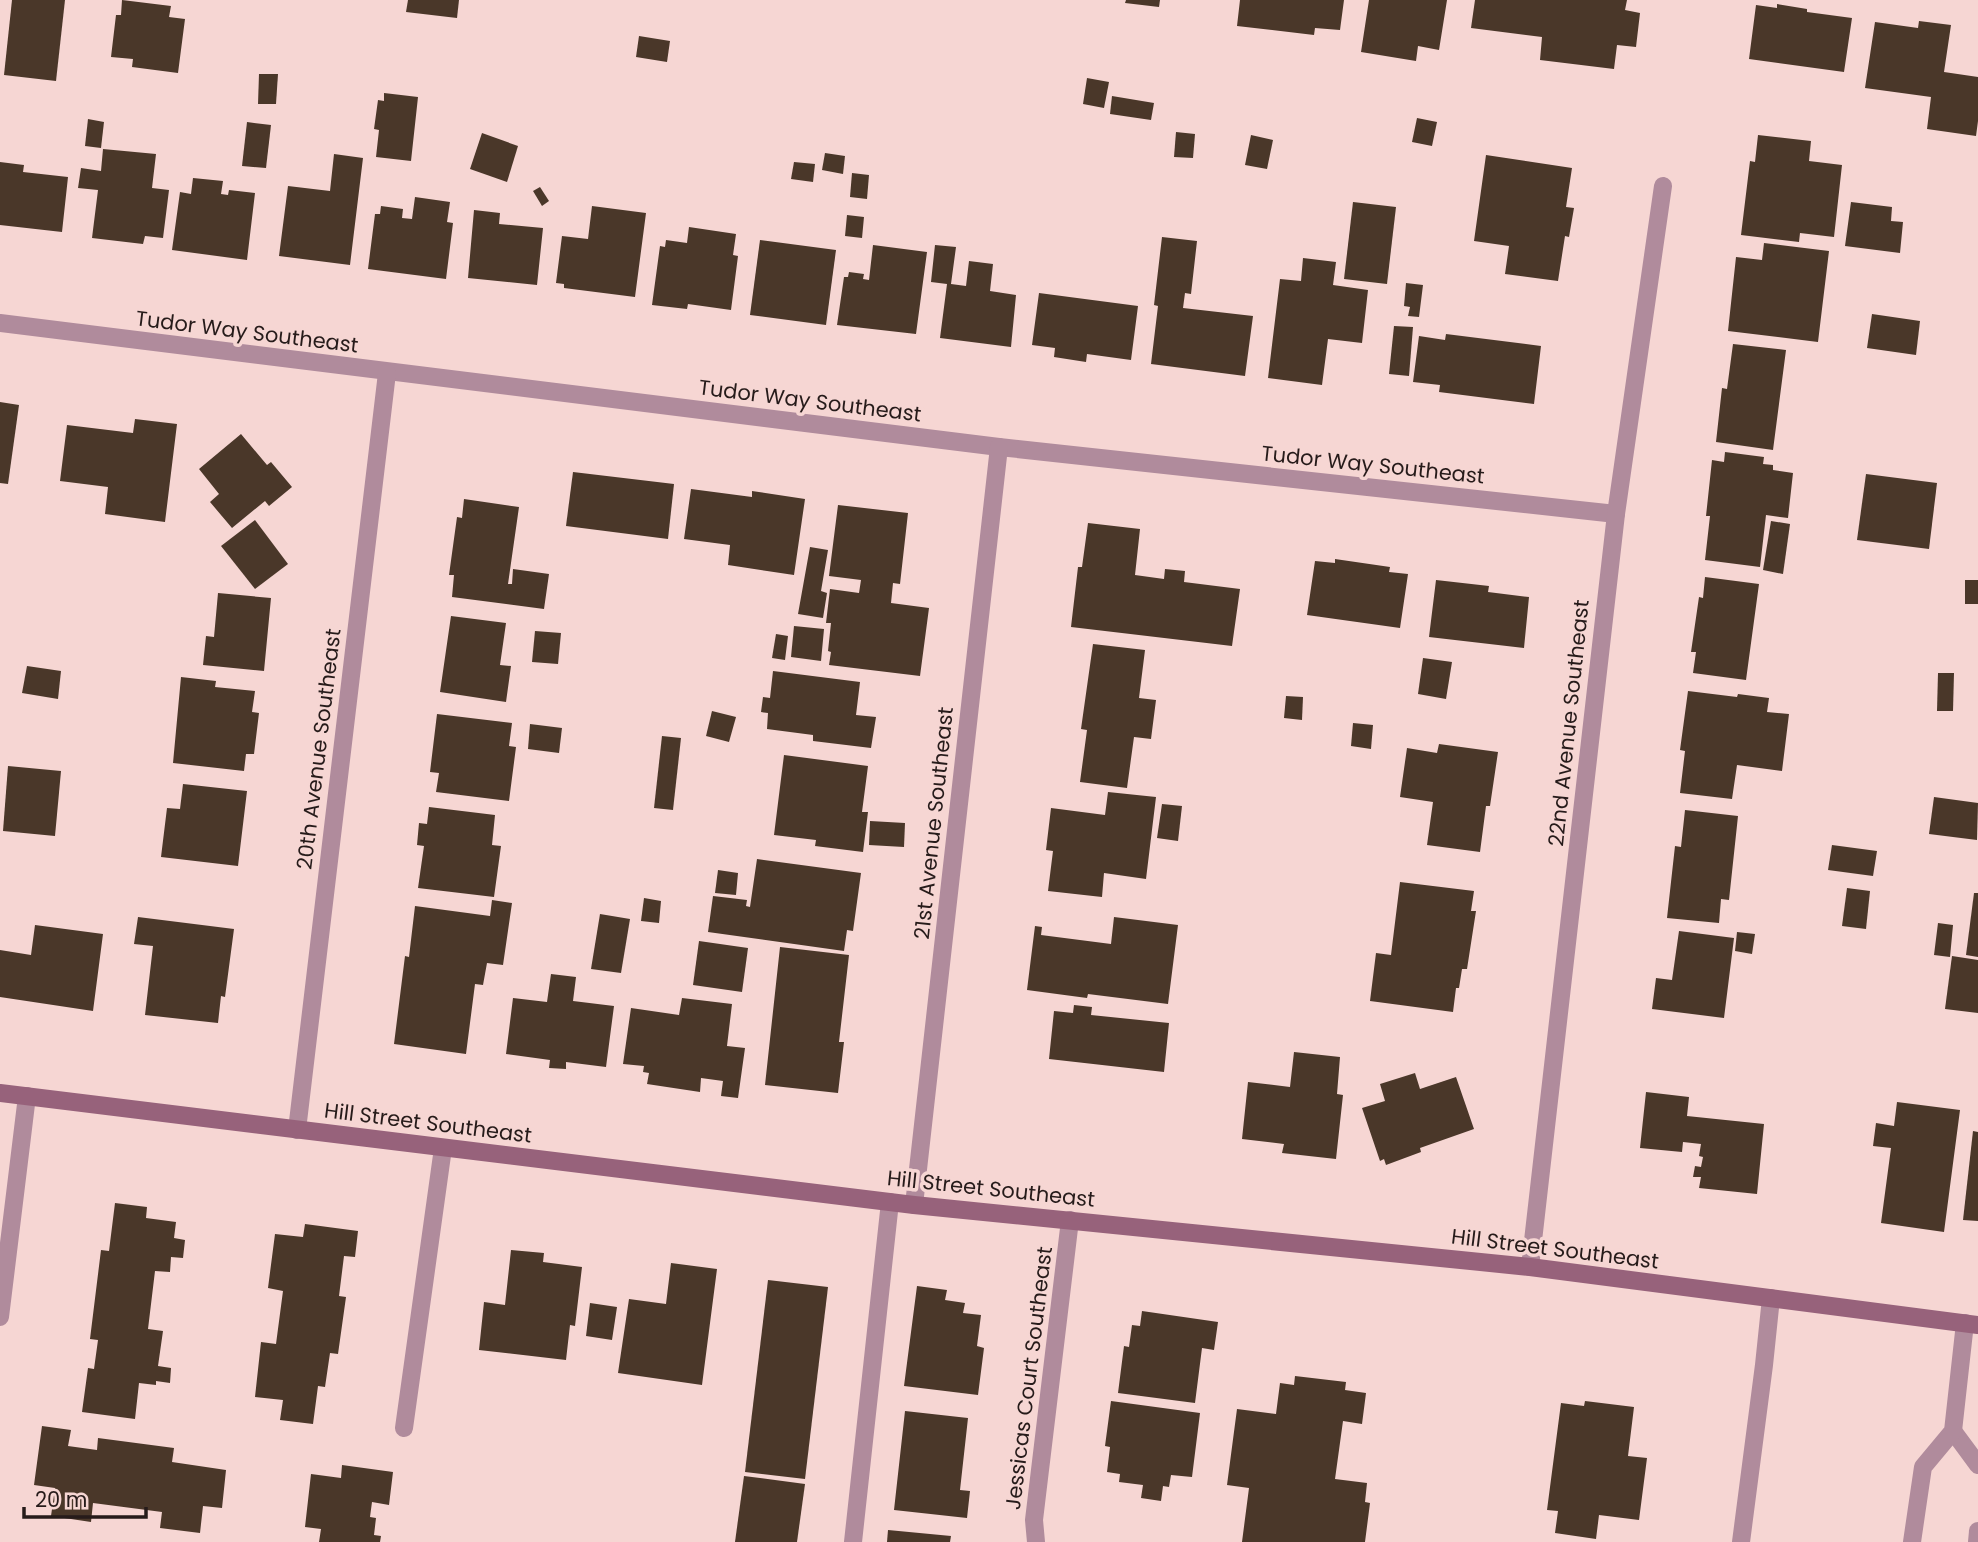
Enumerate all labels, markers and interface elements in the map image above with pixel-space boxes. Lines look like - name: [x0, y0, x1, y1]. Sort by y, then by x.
- street label: Tudor Way Southeast: [134, 303, 360, 360]
- street label: Tudor Way Southeast: [697, 372, 923, 429]
- street label: Tudor Way Southeast: [1260, 438, 1486, 491]
- street label: 22nd Avenue Southeast: [1541, 598, 1596, 848]
- street label: 20th Avenue Southeast: [289, 627, 348, 871]
- street label: 21st Avenue Southeast: [907, 705, 960, 941]
- street label: Hill Street Southeast: [323, 1095, 533, 1150]
- street label: Hill Street Southeast: [886, 1163, 1096, 1214]
- street label: Hill Street Southeast: [1450, 1221, 1660, 1276]
- street label: Jessicas Court Southeast: [998, 1245, 1059, 1511]
- scale bar: [24, 1476, 147, 1520]
- text: 20 m: [35, 1485, 88, 1514]

